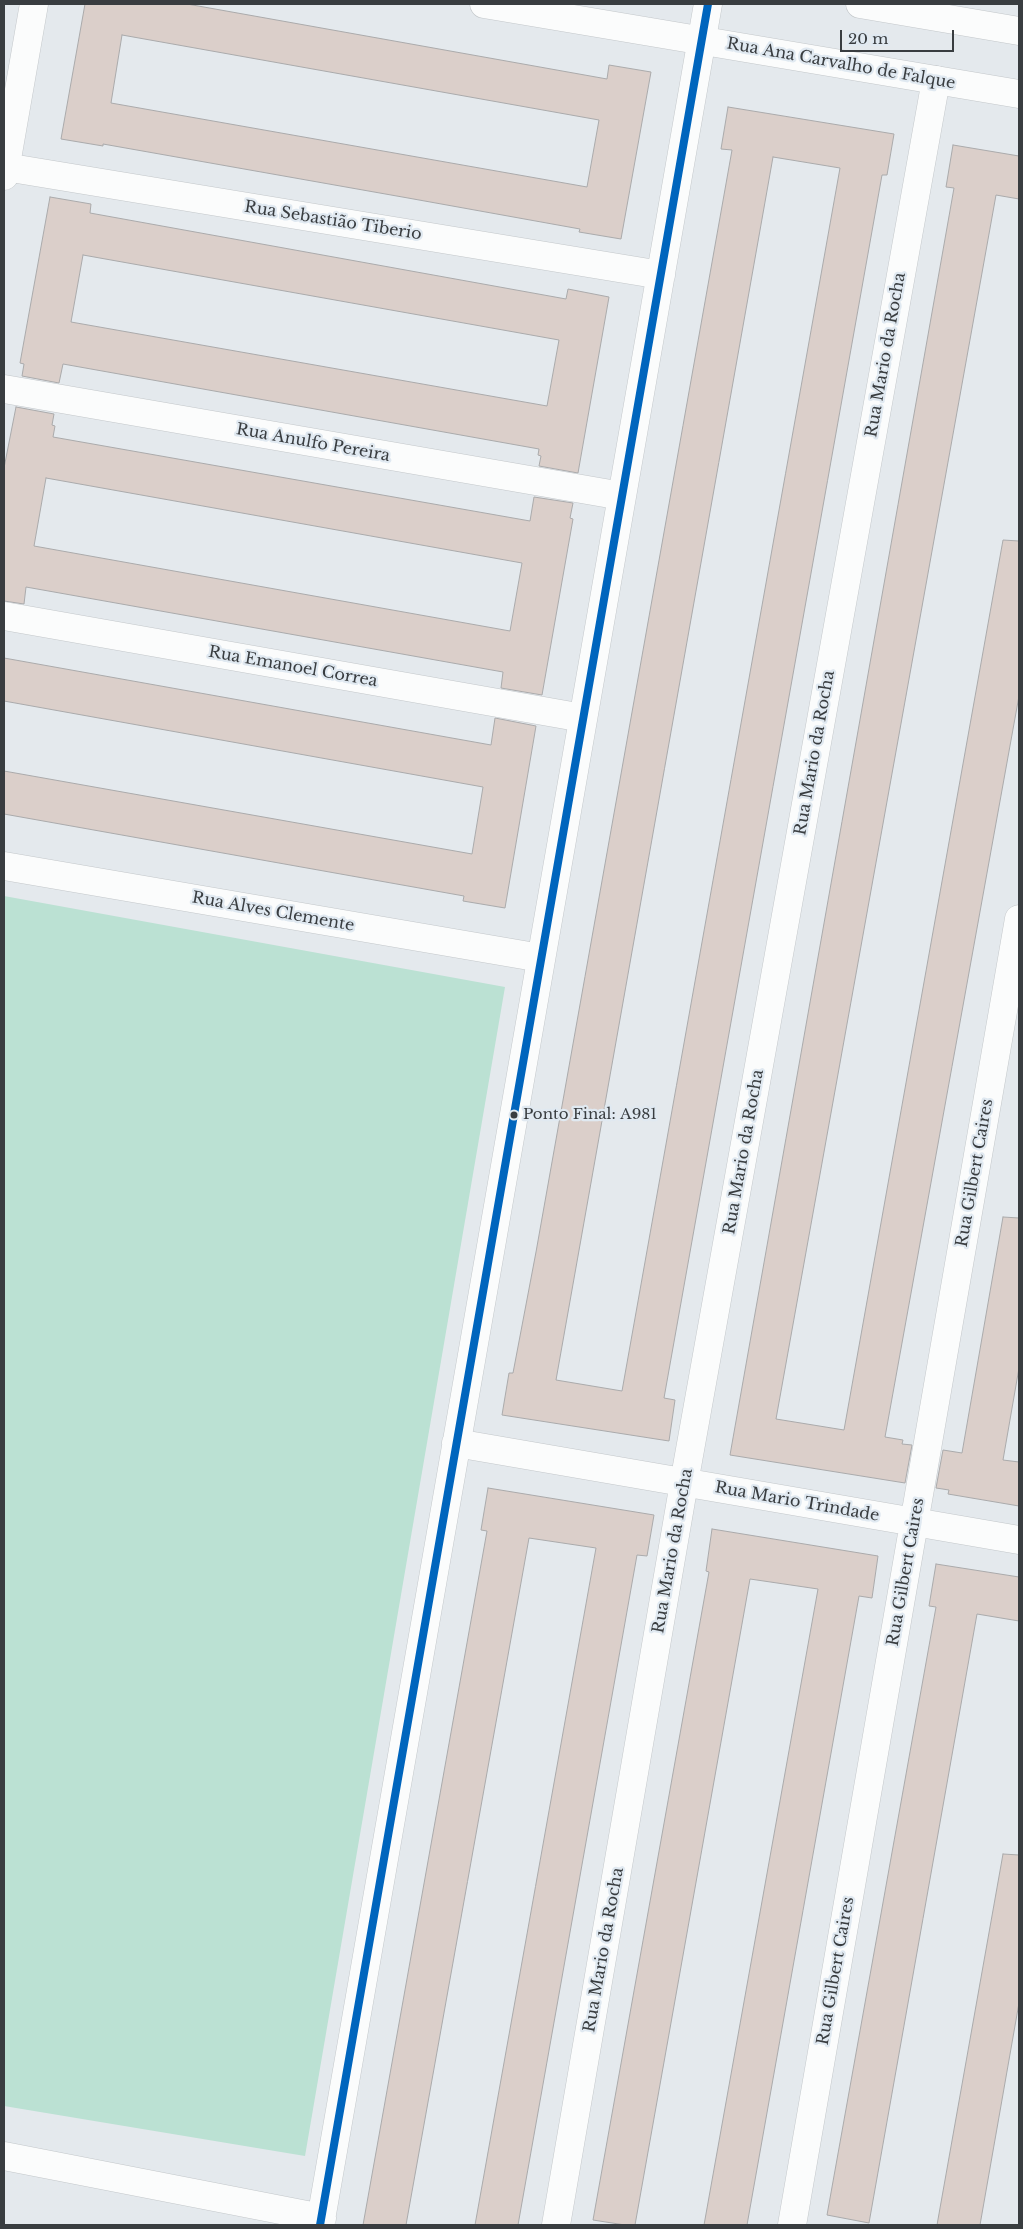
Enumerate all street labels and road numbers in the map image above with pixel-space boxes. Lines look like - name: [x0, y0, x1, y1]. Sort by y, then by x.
- street label: Rua Ana Carvalho de Falque: [725, 34, 957, 94]
- street label: Rua Sebastião Tiberio: [243, 197, 423, 245]
- street label: Rua Mario da Rocha: [862, 271, 910, 439]
- street label: Rua Anulfo Pereira: [235, 420, 391, 466]
- street label: Rua Emanoel Correa: [207, 643, 379, 691]
- street label: Rua Mario da Rocha: [791, 669, 839, 837]
- street label: Rua Alves Clemente: [190, 888, 356, 936]
- street label: Rua Mario da Rocha: [720, 1068, 768, 1236]
- street label: Rua Gilbert Caires: [952, 1097, 998, 1249]
- street label: Rua Mario da Rocha: [649, 1467, 697, 1635]
- street label: Rua Mario Trindade: [713, 1478, 881, 1526]
- street label: Rua Gilbert Caires: [883, 1496, 929, 1648]
- street label: Rua Mario da Rocha: [580, 1866, 628, 2034]
- street label: Rua Gilbert Caires: [813, 1895, 859, 2047]

